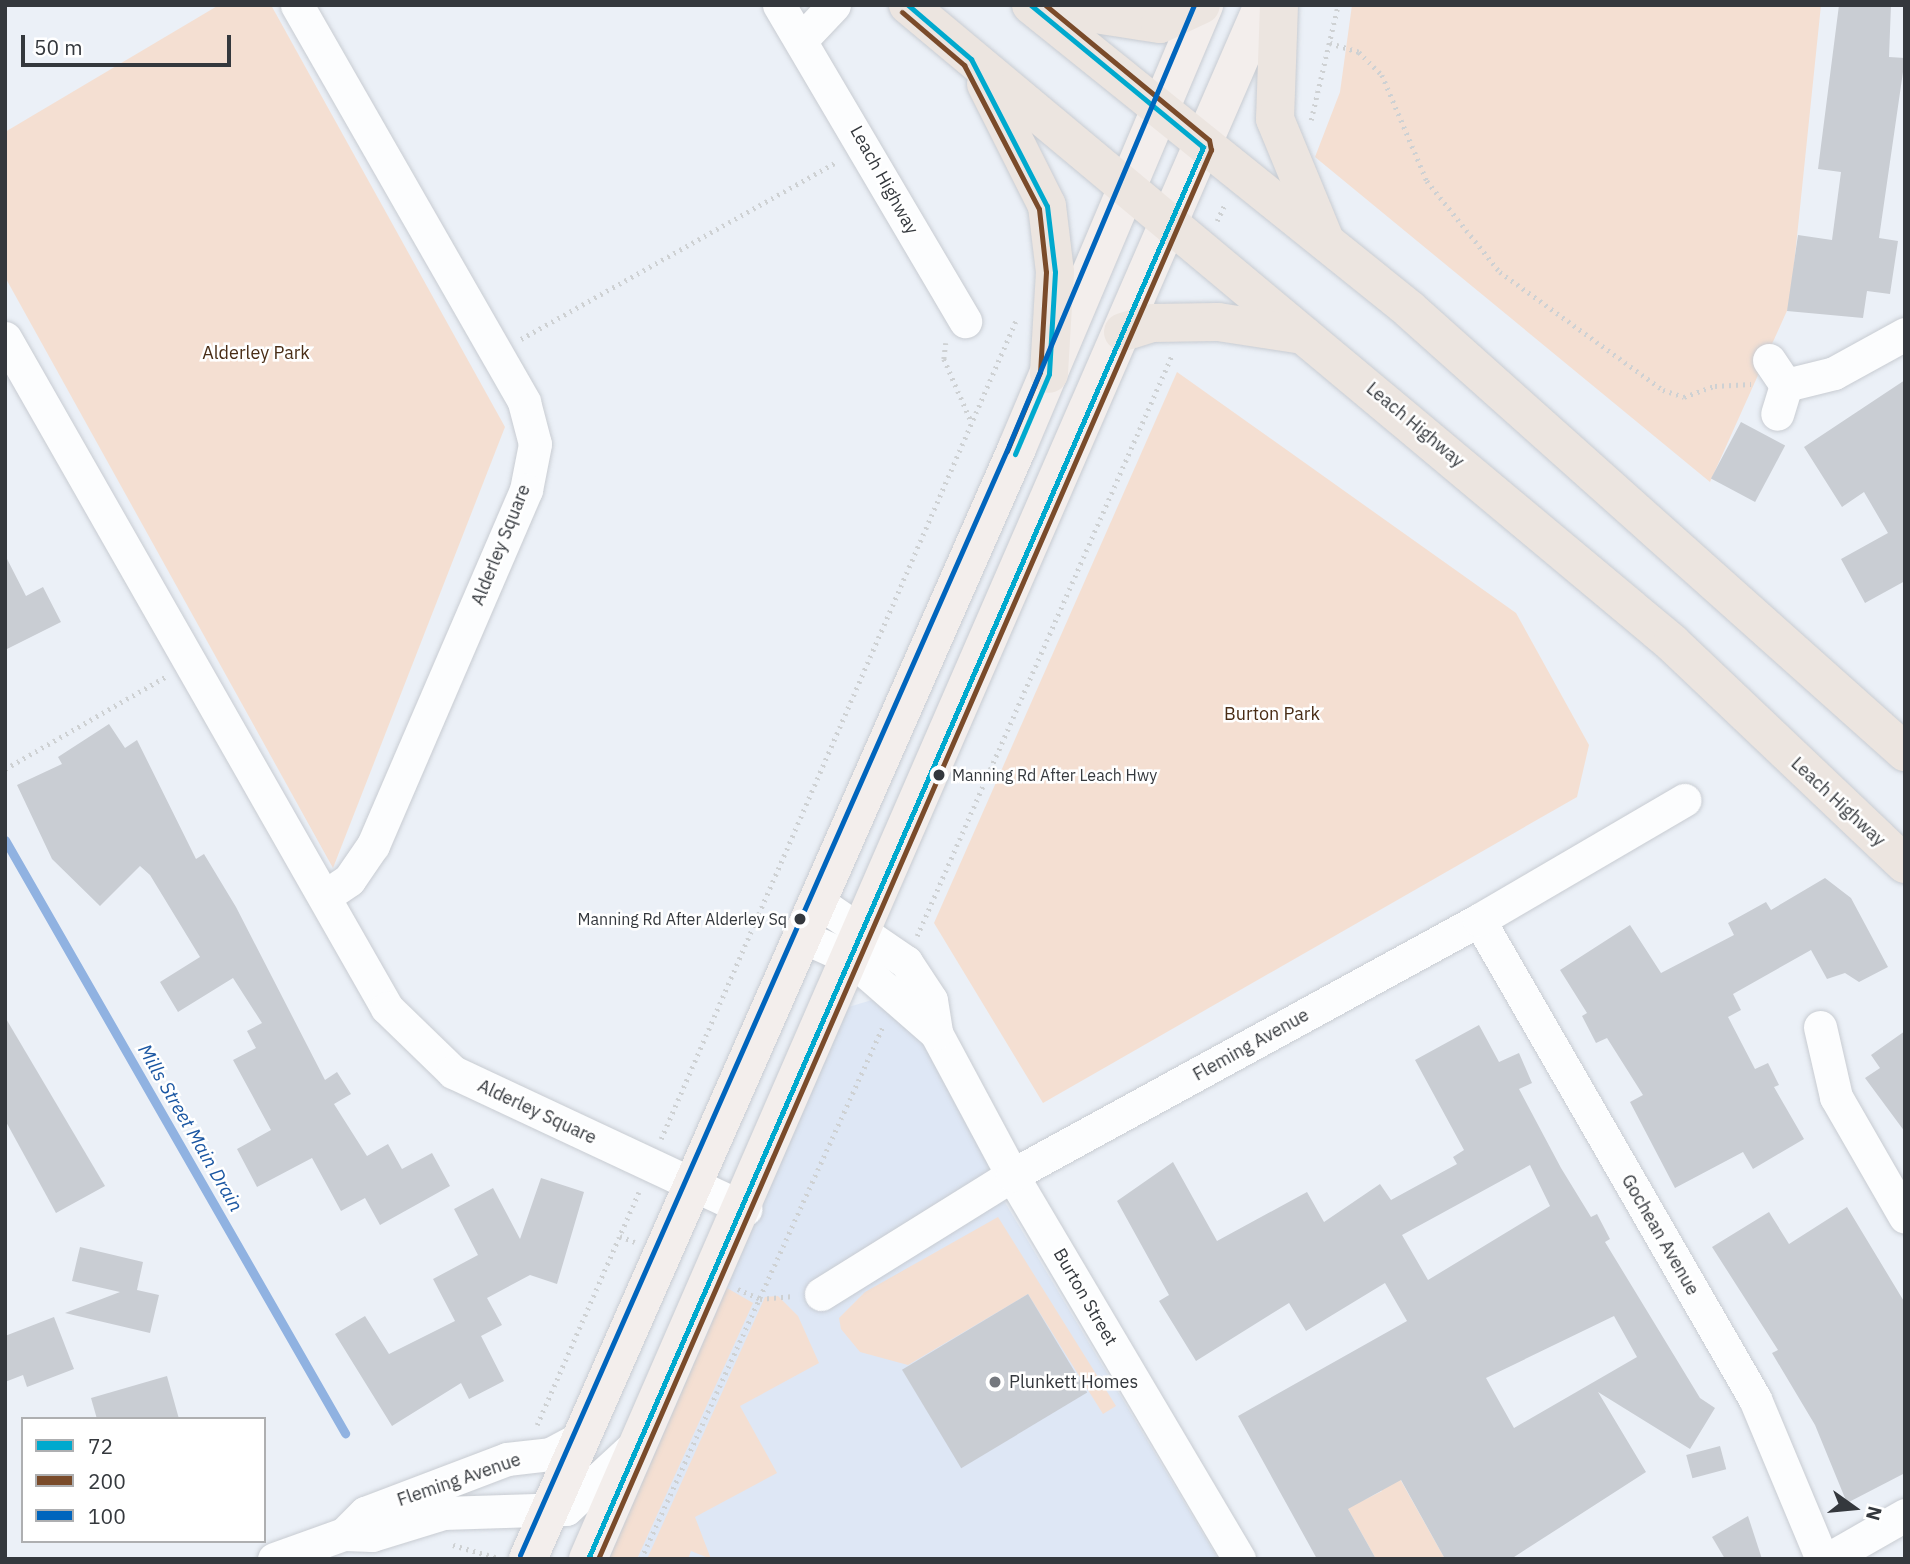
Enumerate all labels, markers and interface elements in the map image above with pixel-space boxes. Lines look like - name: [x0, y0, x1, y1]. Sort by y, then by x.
- scale bar: [24, 21, 234, 65]
- text: 50 m: [34, 33, 83, 61]
- street label: Leach Highway: [845, 122, 923, 238]
- park label: Alderley Park: [202, 342, 310, 364]
- street label: Leach Highway: [1362, 378, 1468, 472]
- street label: Alderley Square: [467, 481, 535, 609]
- park label: Burton Park: [1224, 703, 1320, 725]
- street label: Leach Highway: [1786, 753, 1890, 851]
- place label: Manning Rd After Leach Hwy: [952, 765, 1157, 785]
- marker: Manning Rd After Leach Hwy: [932, 768, 946, 782]
- place label: Manning Rd After Alderley Sq: [578, 909, 787, 929]
- marker: Manning Rd After Alderley Sq: [793, 912, 807, 926]
- street label: Fleming Avenue: [1189, 1004, 1313, 1086]
- water label: Mills Street Main Drain: [133, 1040, 247, 1216]
- street label: Alderley Square: [474, 1075, 600, 1149]
- street label: Gochean Avenue: [1617, 1171, 1703, 1299]
- street label: Burton Street: [1048, 1244, 1122, 1350]
- place label: Plunkett Homes: [1009, 1371, 1138, 1393]
- marker: Plunkett Homes: [987, 1374, 1003, 1390]
- legend: [21, 1417, 266, 1543]
- text: 72: [88, 1432, 113, 1460]
- street label: Fleming Avenue: [394, 1449, 524, 1511]
- text: 200: [88, 1467, 126, 1495]
- north arrow: [1819, 1473, 1889, 1543]
- text: 100: [88, 1502, 126, 1530]
- text: N: [1861, 1504, 1888, 1523]

